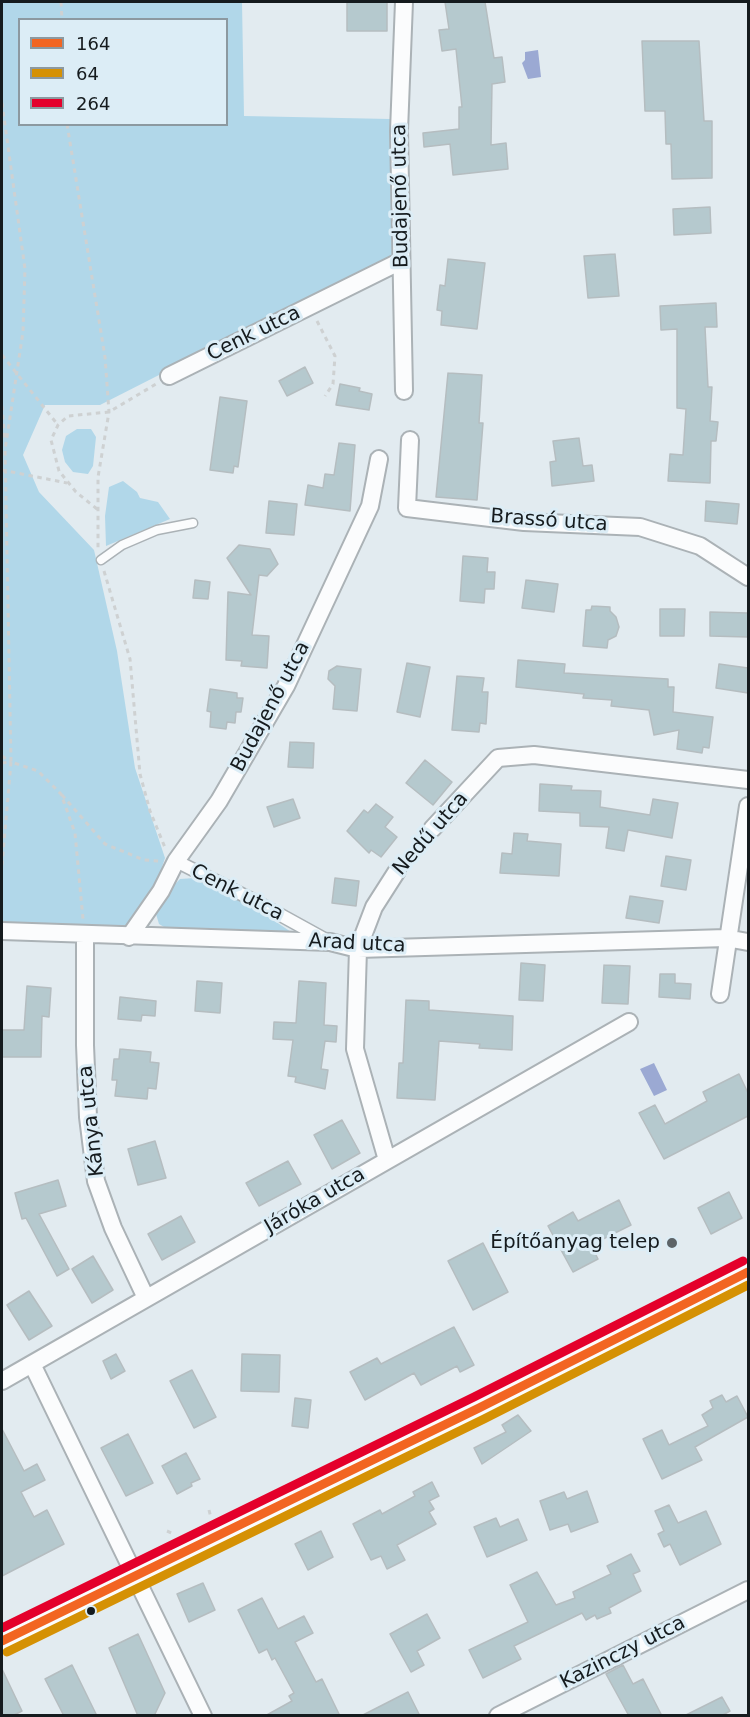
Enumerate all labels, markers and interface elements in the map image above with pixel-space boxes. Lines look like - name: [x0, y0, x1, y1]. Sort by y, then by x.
- legend: [18, 18, 228, 126]
- text: 164: [76, 33, 110, 54]
- text: 64: [76, 63, 99, 84]
- text: 264: [76, 93, 110, 114]
- street label: Budajenő utca: [388, 124, 414, 268]
- street label: Cenk utca: [204, 301, 304, 367]
- street label: Brassó utca: [490, 505, 608, 537]
- street label: Budajenő utca: [227, 638, 315, 776]
- street label: Nedű utca: [388, 787, 474, 881]
- street label: Cenk utca: [187, 859, 287, 927]
- street label: Arad utca: [308, 929, 406, 959]
- street label: Kánya utca: [74, 1064, 110, 1178]
- street label: Járóka utca: [261, 1163, 369, 1239]
- place label: Építőanyag telep: [490, 1231, 660, 1255]
- marker: Építőanyag telep: [665, 1236, 679, 1250]
- unlabelled marker: [85, 1605, 97, 1617]
- street label: Kazinczy utca: [556, 1611, 690, 1695]

